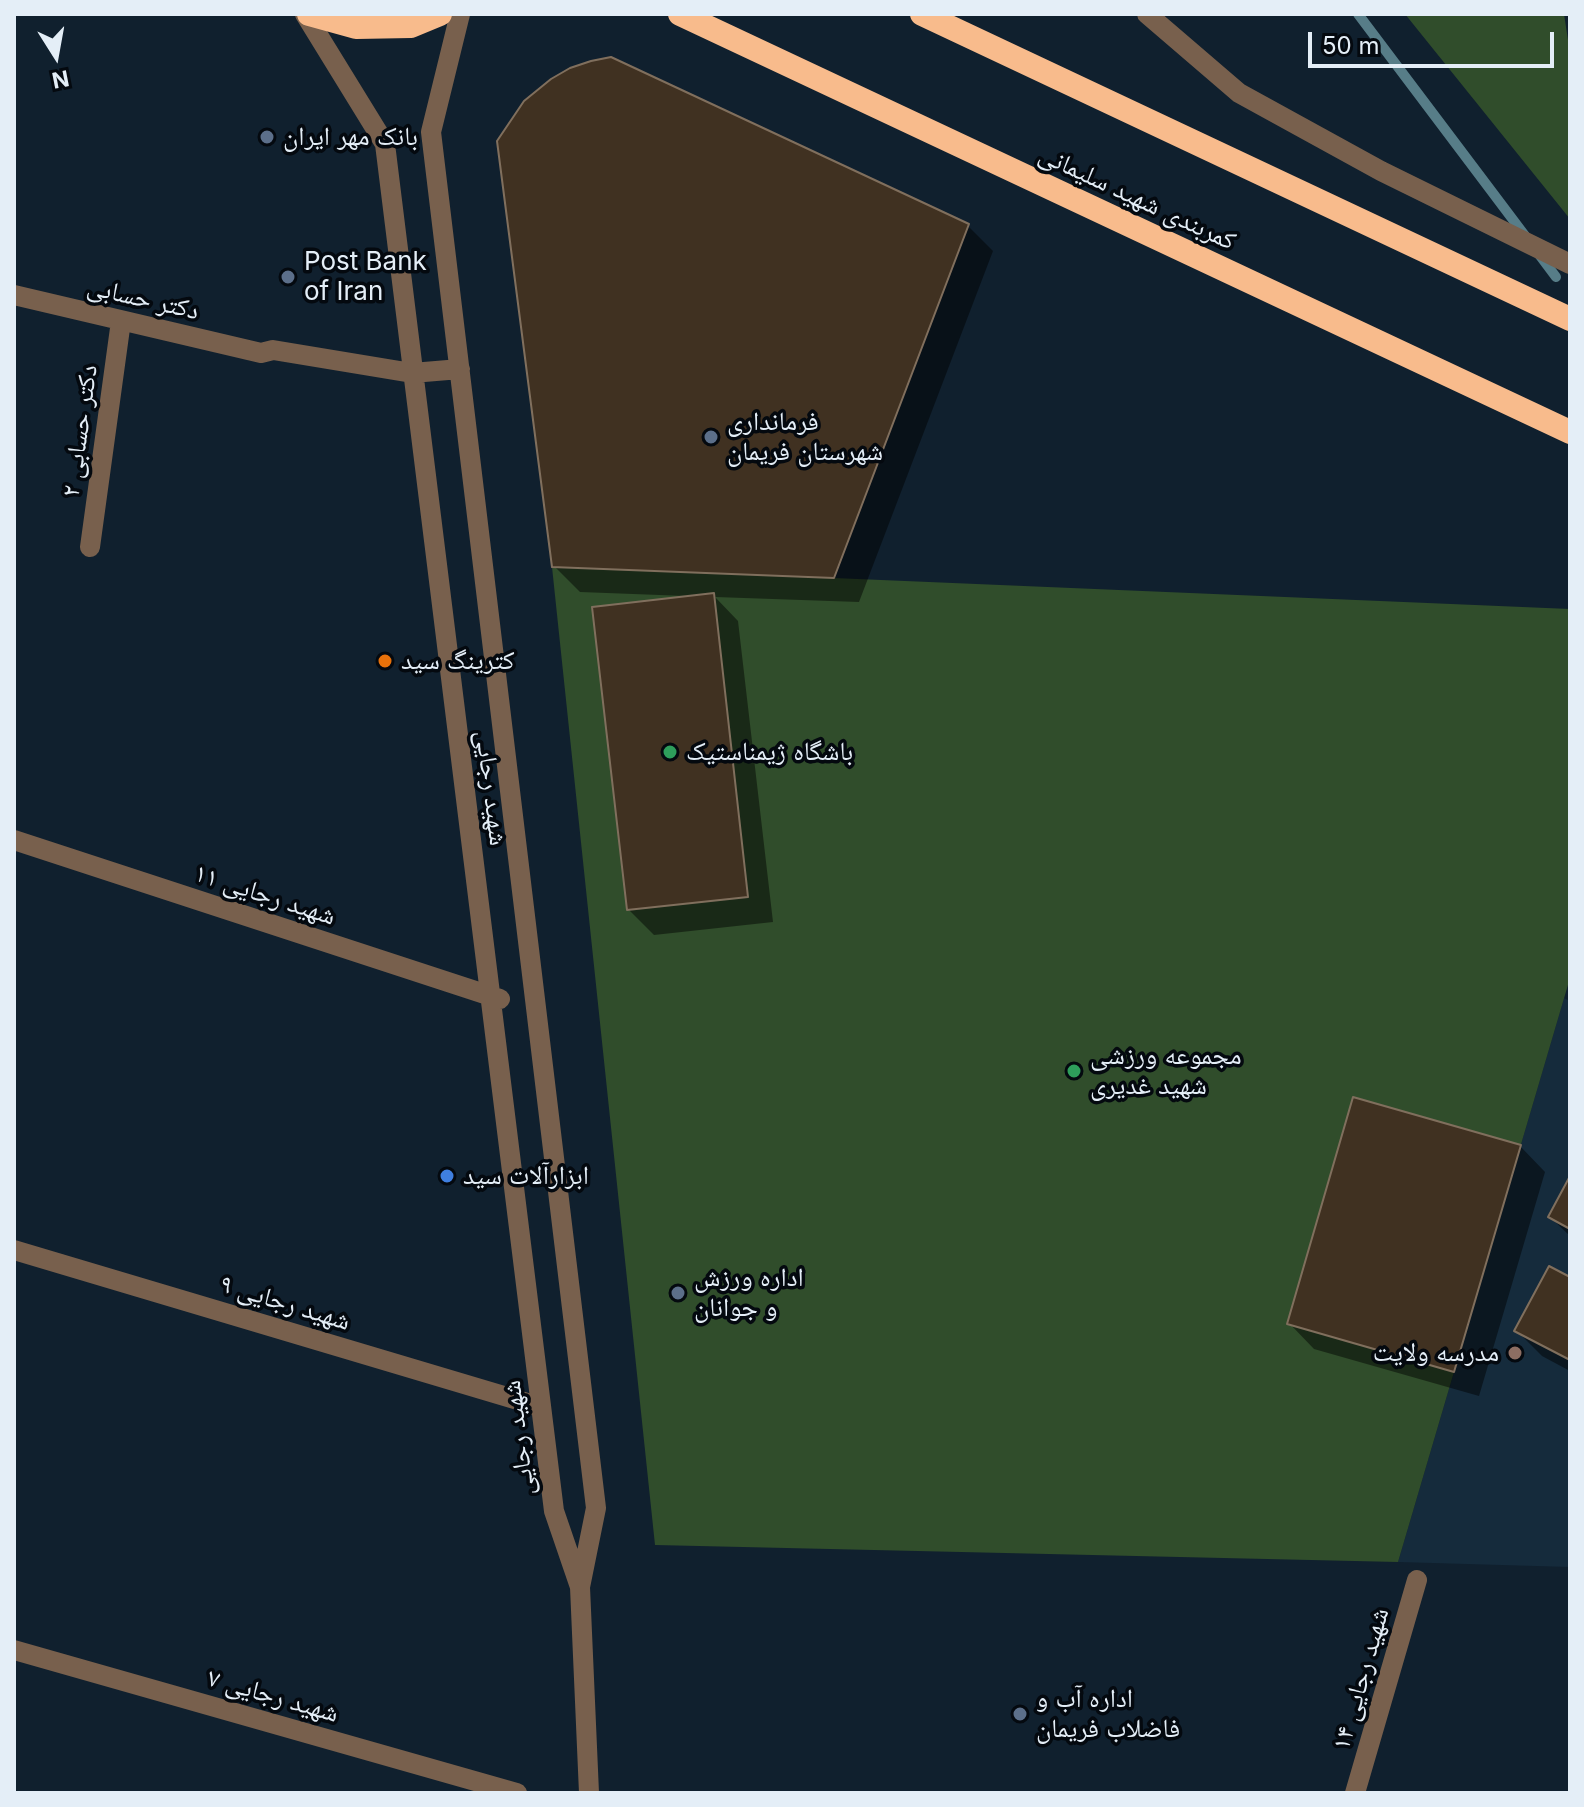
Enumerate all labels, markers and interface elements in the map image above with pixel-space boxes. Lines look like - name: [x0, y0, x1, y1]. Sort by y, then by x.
- north arrow: [16, 16, 96, 96]
- scale bar: [1312, 16, 1558, 66]
- text: 50 m: [1322, 31, 1380, 60]
- text: N: [50, 65, 71, 94]
- place label: بانک مهر ایران: [283, 121, 418, 153]
- marker: بانک مهر ایران: [258, 128, 276, 146]
- street label: کمربندی شهید سلیمانی: [1034, 139, 1240, 257]
- place label: Post Bank of Iran: [304, 246, 427, 308]
- marker: Post Bank of Iran: [279, 268, 297, 286]
- street label: دکتر حسابی: [84, 271, 202, 327]
- street label: دکتر حسابی ۲: [55, 363, 105, 499]
- place label: فرمانداری شهرستان فریمان: [727, 406, 883, 468]
- marker: فرمانداری شهرستان فریمان: [702, 428, 720, 446]
- place label: کترینگ سید: [401, 645, 514, 677]
- marker: کترینگ سید: [376, 652, 394, 670]
- street label: شهید رجایی: [468, 729, 514, 847]
- place label: باشگاه ژیمناستیک: [686, 736, 853, 768]
- marker: باشگاه ژیمناستیک: [661, 743, 679, 761]
- street label: شهید رجایی ۱۱: [190, 858, 340, 932]
- place label: مجموعه ورزشی شهید غدیری: [1090, 1040, 1241, 1102]
- marker: مجموعه ورزشی شهید غدیری: [1065, 1062, 1083, 1080]
- place label: ابزارآلات سید: [463, 1160, 589, 1192]
- marker: ابزارآلات سید: [438, 1167, 456, 1185]
- place label: اداره ورزش و جوانان: [694, 1262, 804, 1324]
- street label: شهید رجایی ۹: [216, 1268, 354, 1338]
- marker: اداره ورزش و جوانان: [669, 1284, 687, 1302]
- place label: مدرسه ولایت: [1373, 1337, 1499, 1369]
- marker: مدرسه ولایت: [1506, 1344, 1524, 1362]
- street label: شهید رجایی: [496, 1379, 542, 1497]
- street label: شهید رجایی ۱۴: [1326, 1604, 1396, 1754]
- street label: شهید رجایی ۷: [204, 1662, 342, 1730]
- place label: اداره آب و فاضلاب فریمان: [1036, 1683, 1180, 1744]
- marker: اداره آب و فاضلاب فریمان: [1011, 1705, 1029, 1723]

